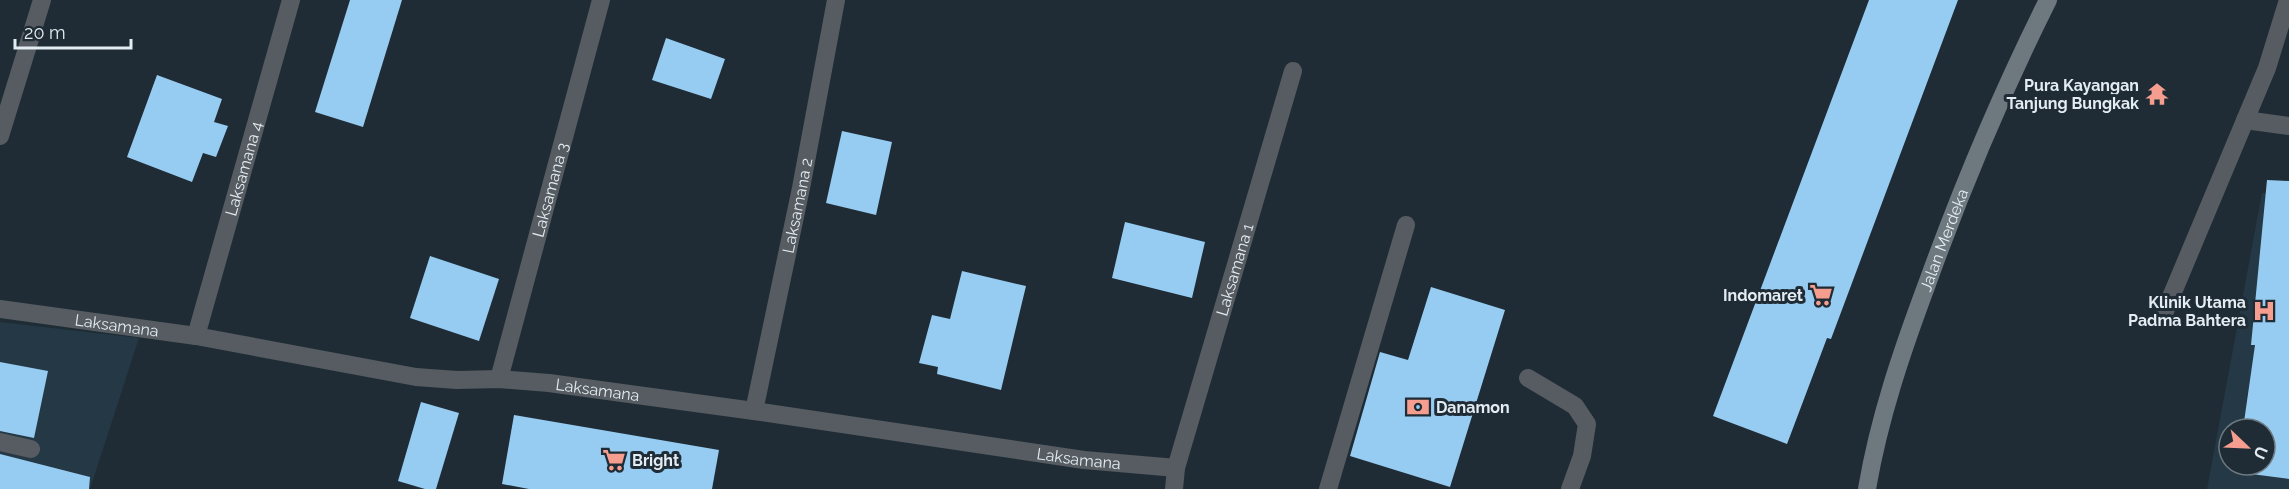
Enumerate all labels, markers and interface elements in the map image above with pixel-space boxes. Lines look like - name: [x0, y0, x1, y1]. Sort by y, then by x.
- scale bar: [15, 12, 130, 50]
- text: 20 m: [24, 22, 66, 43]
- place label: Pura Kayangan Tanjung Bungkak: [2006, 76, 2139, 113]
- temple icon: Pura Kayangan Tanjung Bungkak: [2144, 81, 2170, 107]
- street label: Laksamana 4: [221, 119, 266, 218]
- street label: Laksamana 3: [528, 140, 572, 239]
- street label: Laksamana 2: [778, 156, 816, 255]
- street label: Jalan Merdeka: [1916, 186, 1972, 294]
- street label: Laksamana 1: [1212, 221, 1257, 318]
- supermarket icon: Indomaret: [1808, 282, 1834, 308]
- place label: Indomaret: [1723, 286, 1803, 305]
- place label: Klinik Utama Padma Bahtera: [2128, 293, 2246, 330]
- hospital icon: Klinik Utama Padma Bahtera: [2251, 298, 2277, 324]
- street label: Laksamana: [74, 310, 160, 340]
- street label: Laksamana: [554, 375, 641, 405]
- bank icon: Danamon: [1405, 394, 1431, 420]
- place label: Danamon: [1436, 398, 1510, 417]
- north arrow: [2217, 417, 2277, 477]
- text: U: [2249, 443, 2271, 462]
- street label: Laksamana: [1035, 444, 1122, 473]
- supermarket icon: Bright: [601, 447, 627, 473]
- place label: Bright: [632, 451, 679, 470]

